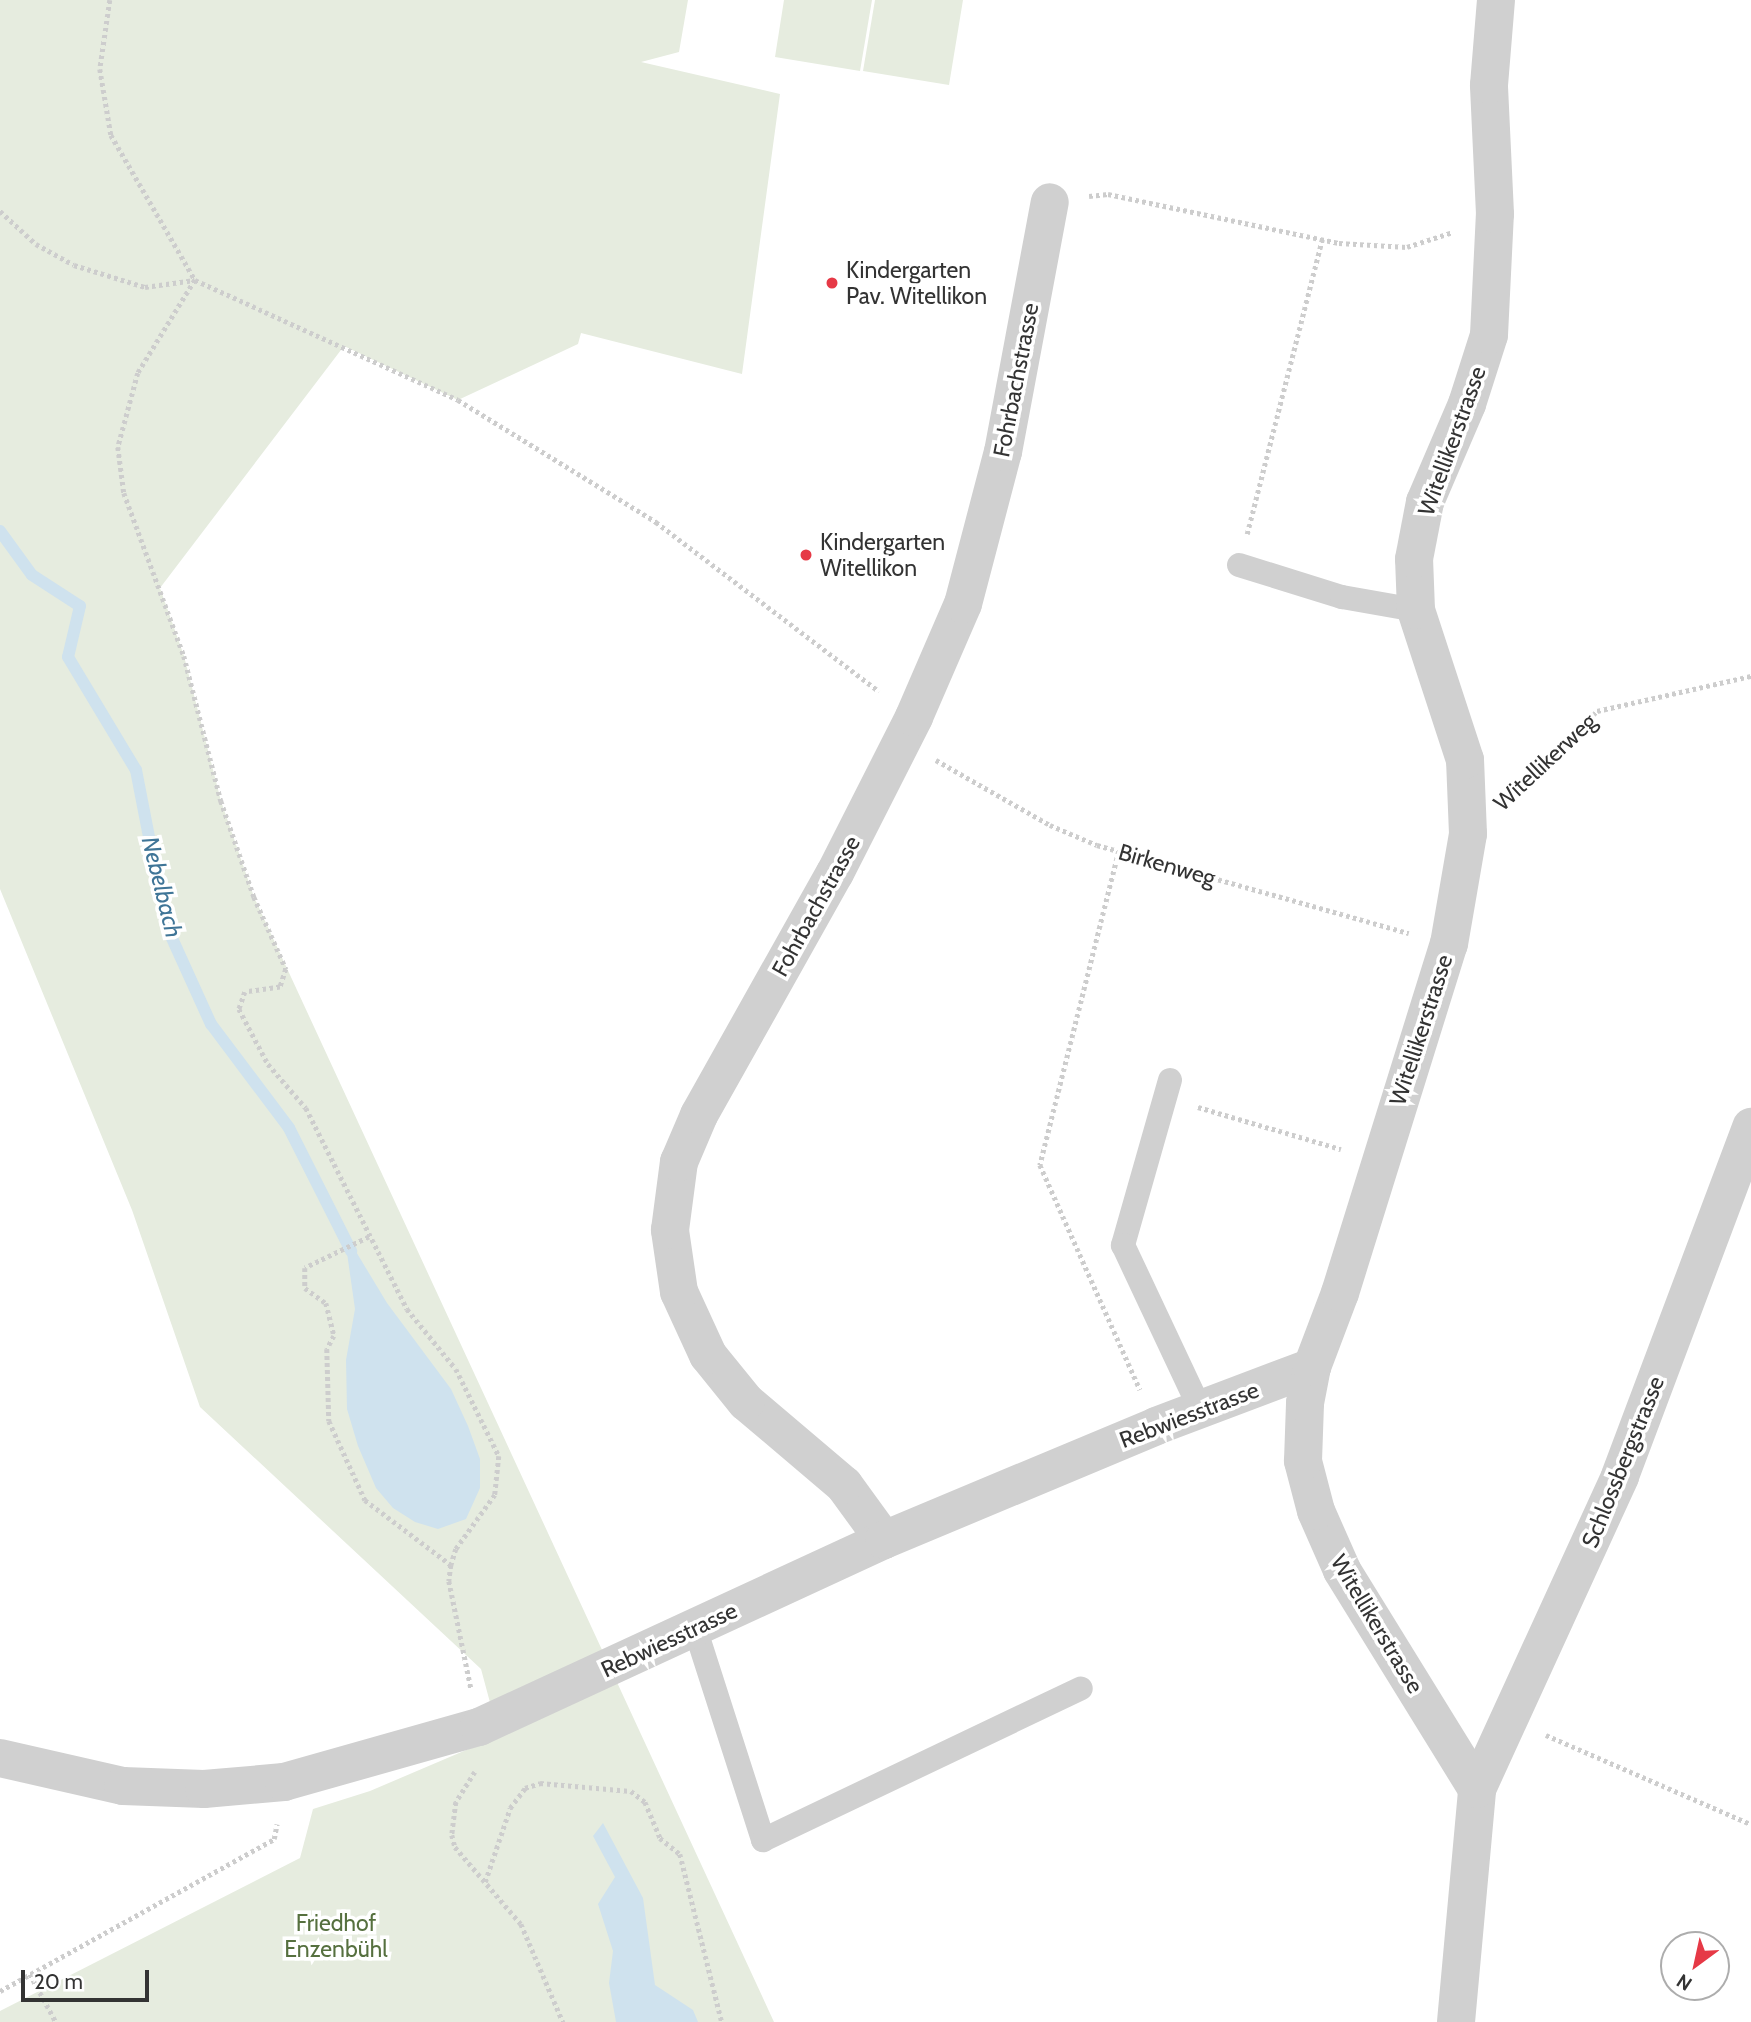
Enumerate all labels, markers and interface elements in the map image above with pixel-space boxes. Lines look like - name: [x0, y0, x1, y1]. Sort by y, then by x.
- place label: Kindergarten Pav. Witellikon: [846, 256, 987, 310]
- marker: Kindergarten Pav. Witellikon: [824, 275, 840, 291]
- street label: Fohrbachstrasse: [988, 301, 1044, 459]
- street label: Witellikerstrasse: [1412, 363, 1492, 519]
- place label: Kindergarten Witellikon: [820, 528, 945, 582]
- marker: Kindergarten Witellikon: [798, 547, 814, 563]
- street label: Witellikerweg: [1488, 707, 1602, 817]
- street label: Fohrbachstrasse: [766, 831, 866, 981]
- water label: Nebelbach: [136, 834, 188, 940]
- street label: Birkenweg: [1115, 838, 1219, 892]
- street label: Witellikerstrasse: [1384, 951, 1458, 1109]
- street label: Schlossbergstrasse: [1576, 1372, 1670, 1552]
- street label: Rebwiesstrasse: [1115, 1376, 1263, 1454]
- street label: Witellikerstrasse: [1325, 1550, 1429, 1698]
- street label: Rebwiesstrasse: [597, 1596, 741, 1684]
- park label: Friedhof Enzenbühl: [284, 1909, 388, 1963]
- north arrow: [1660, 1931, 1730, 2001]
- scale bar: [24, 1955, 152, 1999]
- text: 20 m: [34, 1969, 83, 1994]
- text: N: [1672, 1969, 1696, 1996]

